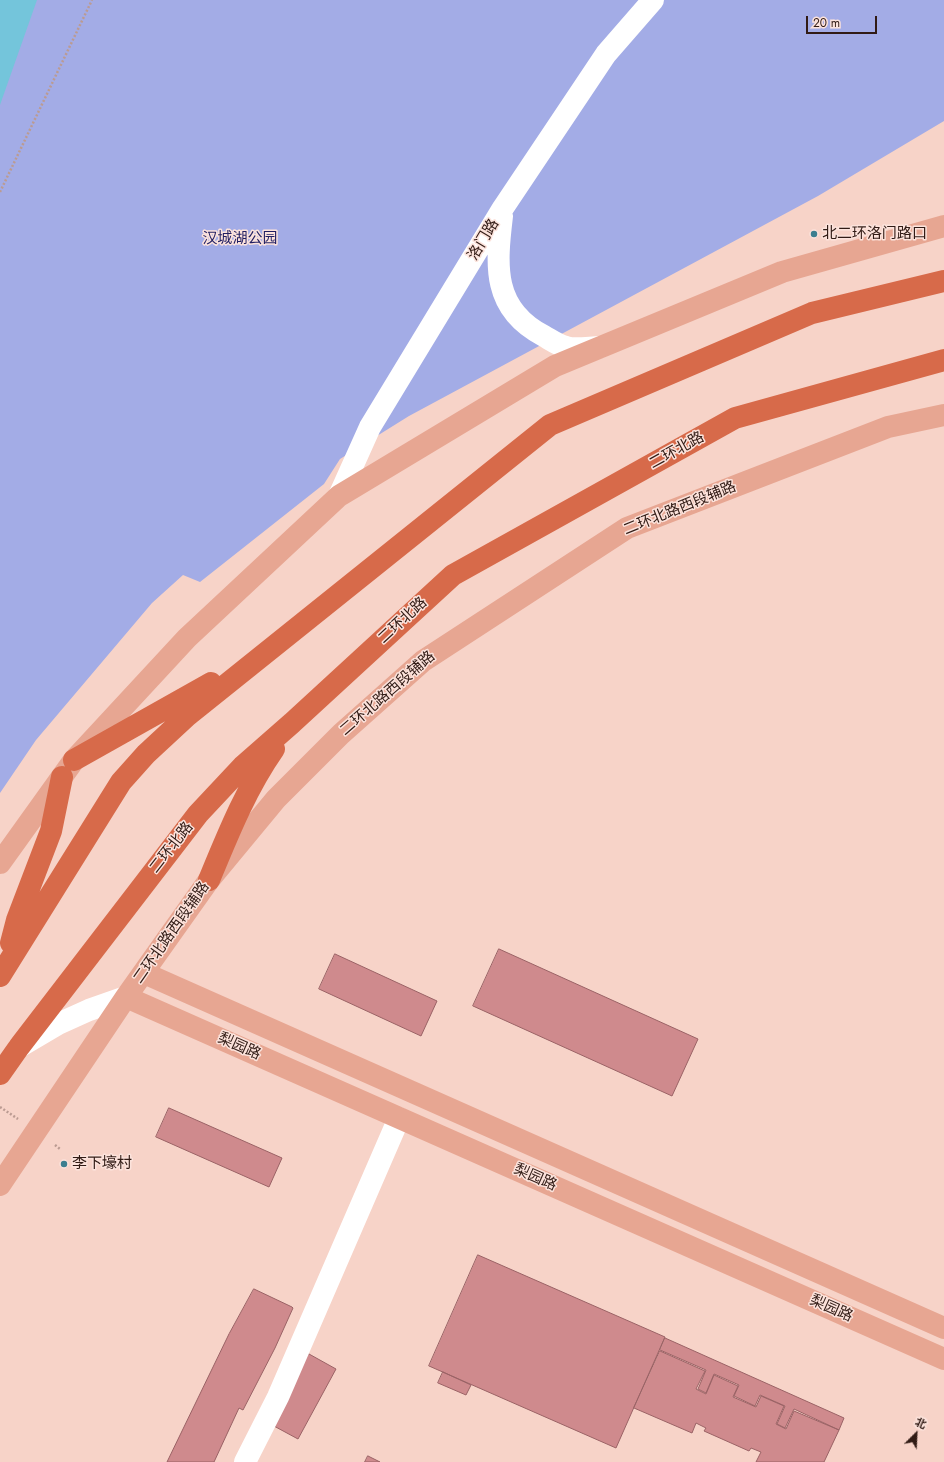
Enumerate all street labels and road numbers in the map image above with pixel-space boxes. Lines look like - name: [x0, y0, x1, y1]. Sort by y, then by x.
- street label: 洛门路: [465, 216, 503, 264]
- street label: 二环北路: [646, 429, 708, 473]
- street label: 二环北路西段辅路: [621, 478, 739, 540]
- street label: 二环北路: [375, 594, 431, 648]
- street label: 二环北路西段辅路: [337, 648, 439, 740]
- street label: 二环北路: [146, 819, 198, 877]
- street label: 二环北路西段辅路: [130, 879, 214, 987]
- street label: 梨园路: [215, 1030, 263, 1064]
- street label: 梨园路: [511, 1161, 559, 1195]
- street label: 梨园路: [807, 1292, 855, 1326]

